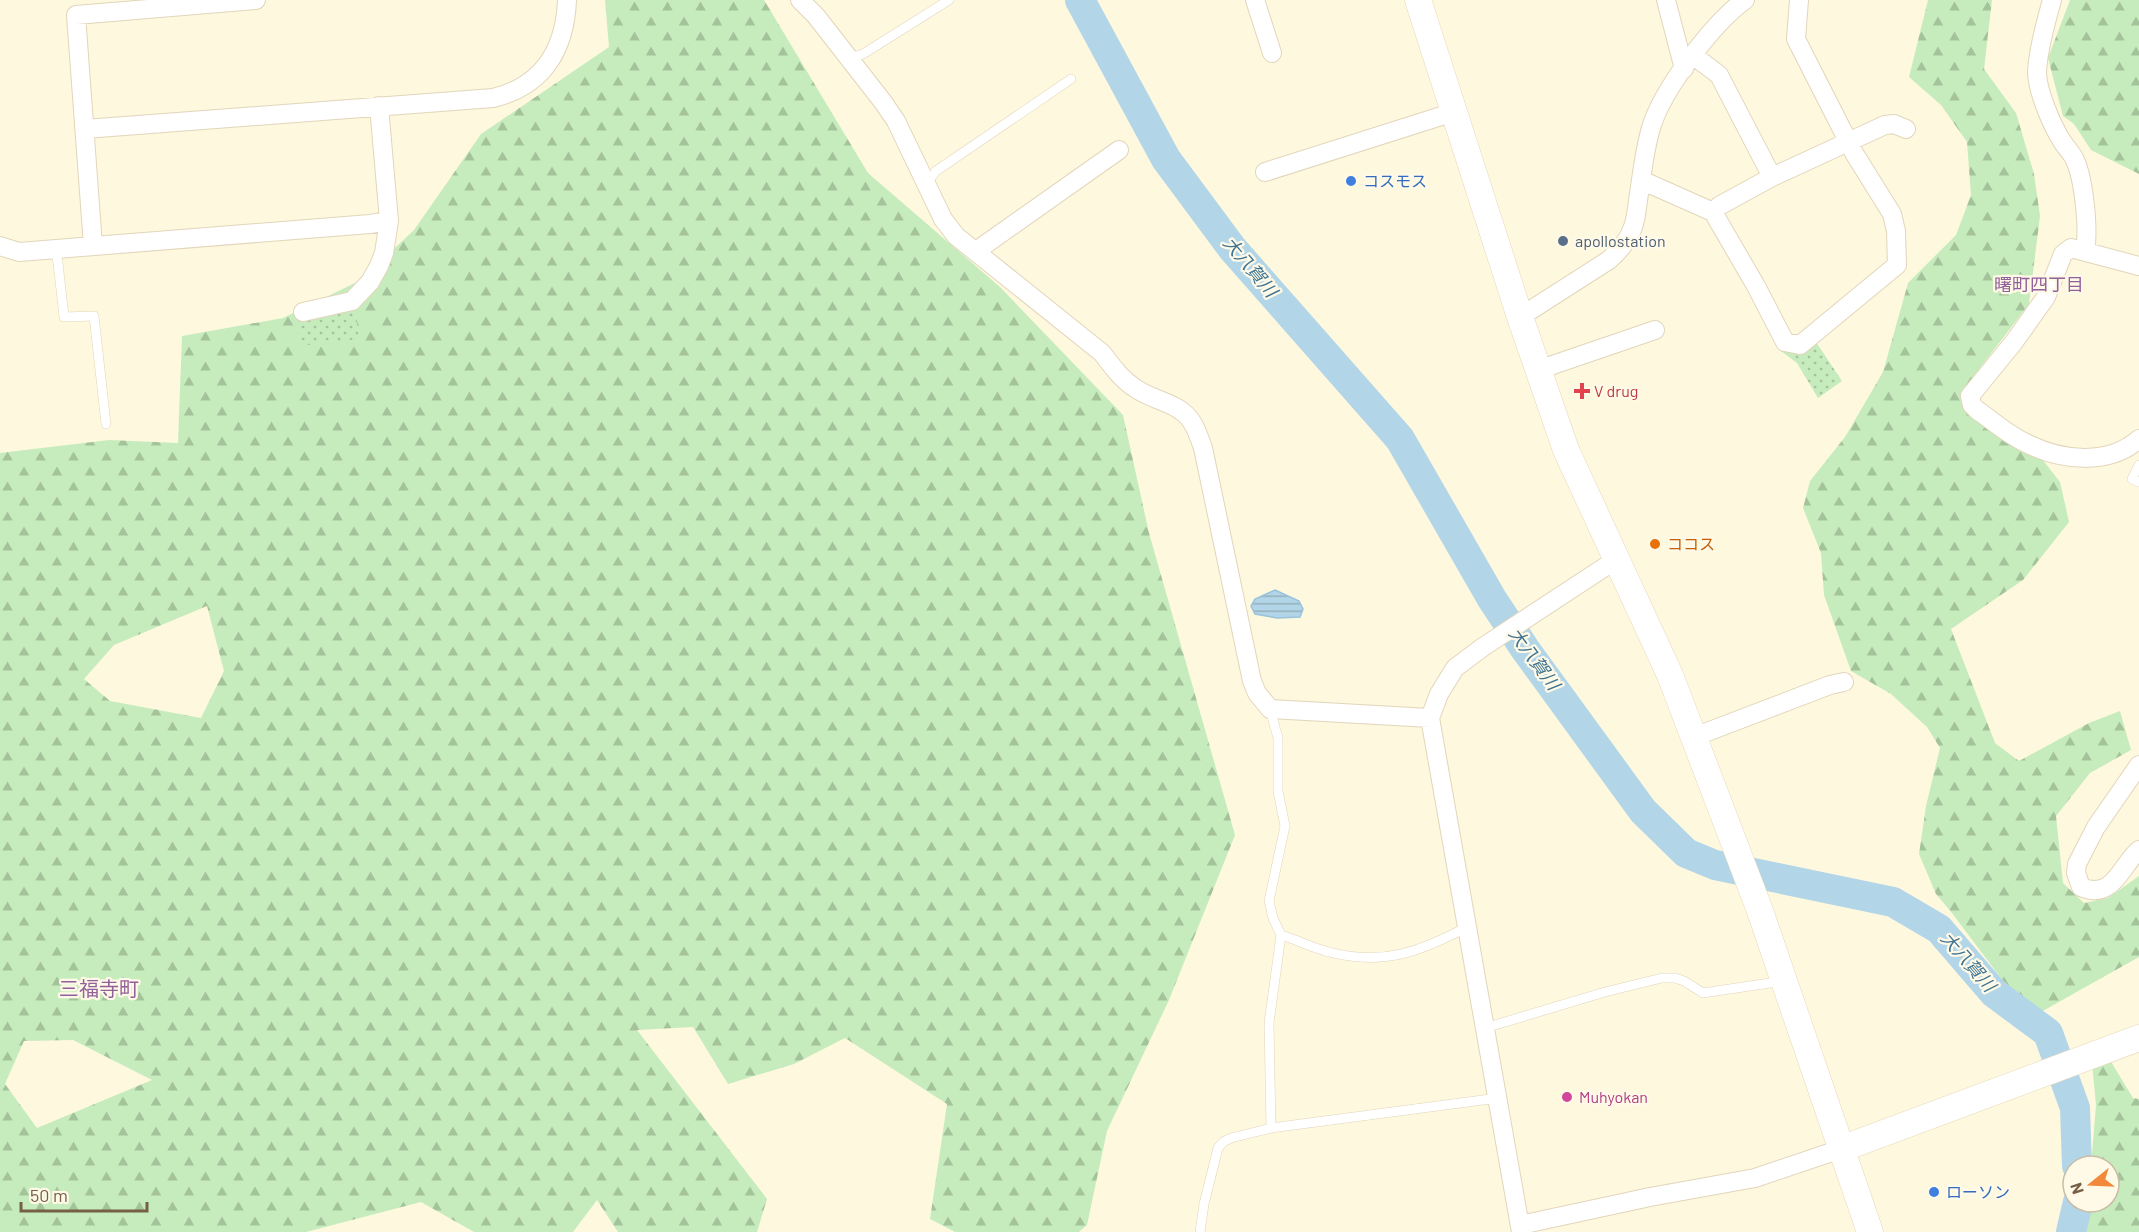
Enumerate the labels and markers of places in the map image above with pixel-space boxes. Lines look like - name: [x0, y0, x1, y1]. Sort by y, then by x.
- place label: コスモス: [1363, 171, 1427, 190]
- marker: コスモス: [1344, 174, 1358, 188]
- place label: apollostation: [1575, 231, 1666, 250]
- marker: apollostation: [1556, 234, 1570, 248]
- place label: V drug: [1594, 381, 1638, 400]
- marker: V drug: [1575, 384, 1589, 398]
- place label: ココス: [1667, 534, 1715, 553]
- marker: ココス: [1648, 537, 1662, 551]
- place label: Muhyokan: [1579, 1087, 1648, 1106]
- marker: Muhyokan: [1560, 1090, 1574, 1104]
- place label: ローソン: [1946, 1182, 2010, 1201]
- marker: ローソン: [1927, 1185, 1941, 1199]

